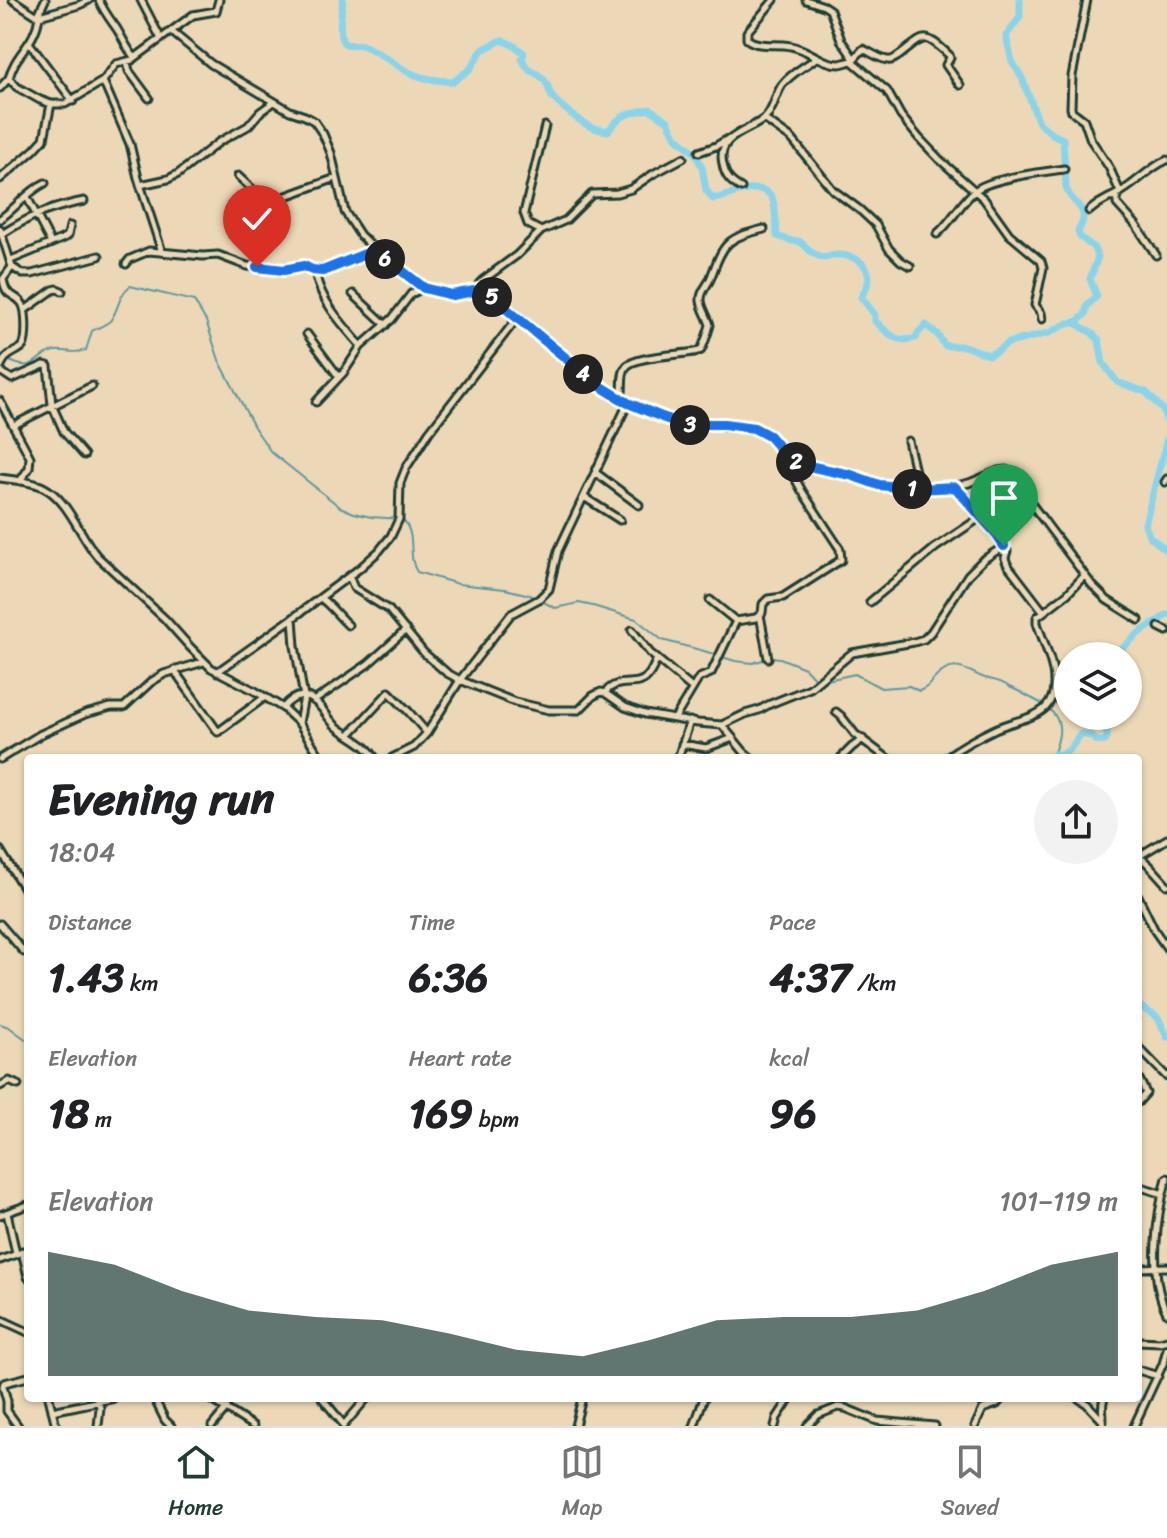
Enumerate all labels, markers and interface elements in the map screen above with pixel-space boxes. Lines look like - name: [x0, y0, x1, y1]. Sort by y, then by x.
- pin: [223, 185, 291, 267]
- icon: check: [235, 197, 279, 241]
- pin: 6: [365, 239, 405, 279]
- text: 6: [379, 239, 391, 278]
- pin: 5: [472, 277, 512, 317]
- text: 5: [485, 277, 499, 316]
- pin: 4: [563, 354, 603, 394]
- text: 4: [576, 354, 590, 393]
- pin: 3: [670, 405, 710, 445]
- text: 3: [684, 405, 696, 444]
- pin: 2: [776, 442, 816, 482]
- text: 2: [790, 442, 802, 481]
- pin: [970, 464, 1038, 546]
- pin: 1: [892, 469, 932, 509]
- text: 1: [907, 469, 917, 508]
- icon: arrive: [982, 476, 1026, 520]
- map controls: [1054, 642, 1142, 730]
- button: layers: [1054, 642, 1142, 730]
- text: Evening run: [48, 760, 274, 838]
- button: share: [1034, 780, 1118, 864]
- text: 18:04: [48, 829, 115, 875]
- text: Distance: [48, 903, 132, 942]
- text: Time: [409, 903, 455, 942]
- text: Pace: [769, 903, 816, 942]
- text: 1.43: [48, 942, 124, 1013]
- text: 6:36: [409, 942, 488, 1013]
- text: 4:37: [769, 942, 851, 1013]
- text: km: [124, 964, 159, 1003]
- text: /km: [851, 964, 896, 1003]
- text: Elevation: [48, 1039, 137, 1078]
- text: Heart rate: [409, 1039, 512, 1078]
- text: kcal: [769, 1039, 809, 1078]
- text: 18: [48, 1078, 89, 1149]
- text: 169: [409, 1078, 473, 1149]
- text: 96: [769, 1078, 817, 1149]
- text: m: [89, 1100, 112, 1139]
- text: bpm: [473, 1100, 519, 1139]
- text: Elevation: [48, 1178, 153, 1224]
- text: 101–119 m: [1000, 1178, 1118, 1224]
- tab: Home: [168, 1440, 223, 1527]
- tab: Map: [560, 1440, 604, 1527]
- tab: Saved: [941, 1440, 999, 1527]

